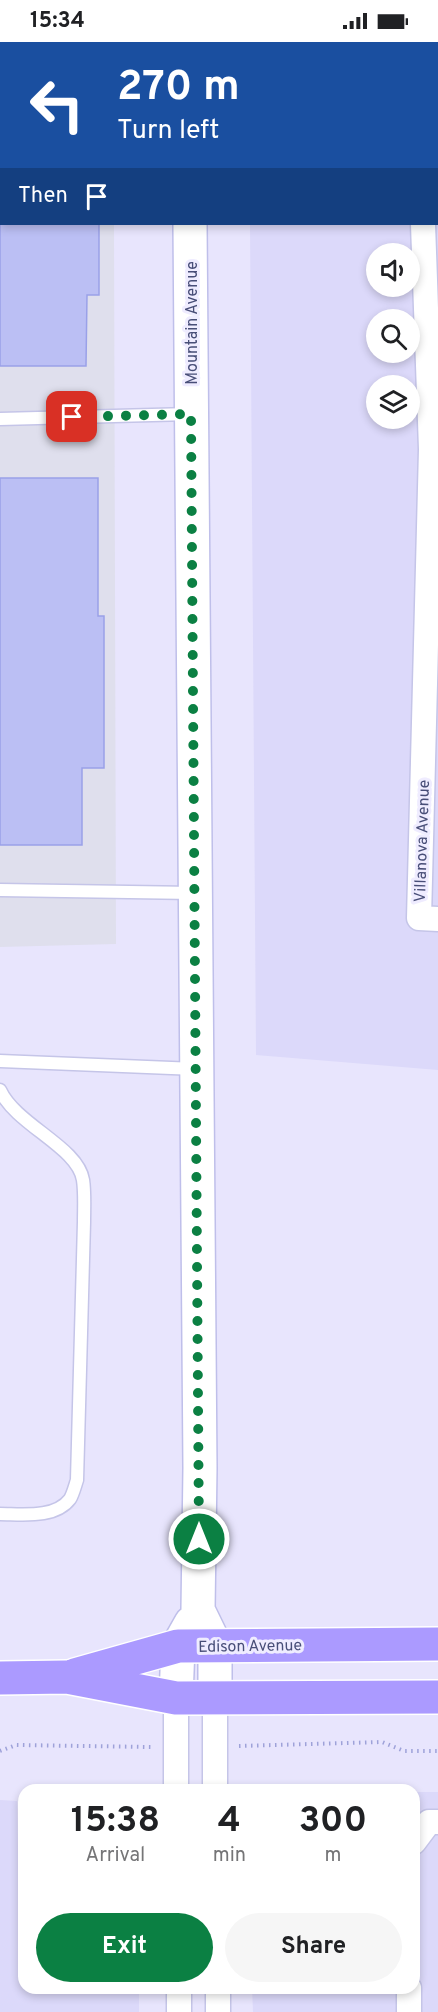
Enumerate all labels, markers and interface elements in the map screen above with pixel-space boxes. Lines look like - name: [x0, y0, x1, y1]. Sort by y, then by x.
- text: 15:34: [30, 8, 85, 35]
- text: 270 m: [117, 62, 240, 115]
- icon: left: [18, 66, 96, 144]
- text: Turn left: [117, 114, 219, 148]
- icon: arrive: [80, 180, 113, 213]
- text: Then: [18, 183, 68, 210]
- map controls: [366, 243, 420, 429]
- button: sound: [366, 243, 420, 297]
- street label: Mountain Avenue: [183, 261, 203, 385]
- button: search: [366, 309, 420, 363]
- button: layers: [366, 375, 420, 429]
- pin: [46, 391, 97, 442]
- icon: arrive: [55, 400, 88, 433]
- street label: Villanova Avenue: [411, 780, 435, 903]
- position arrow: [167, 1507, 231, 1571]
- street label: Edison Avenue: [198, 1636, 302, 1658]
- text: 15:38: [71, 1799, 160, 1845]
- text: 4: [218, 1799, 241, 1845]
- text: 300: [299, 1799, 367, 1845]
- text: Arrival: [86, 1843, 145, 1869]
- text: min: [213, 1843, 246, 1869]
- text: m: [325, 1843, 342, 1869]
- button: Exit: [36, 1913, 213, 1982]
- button: Share: [225, 1913, 402, 1982]

